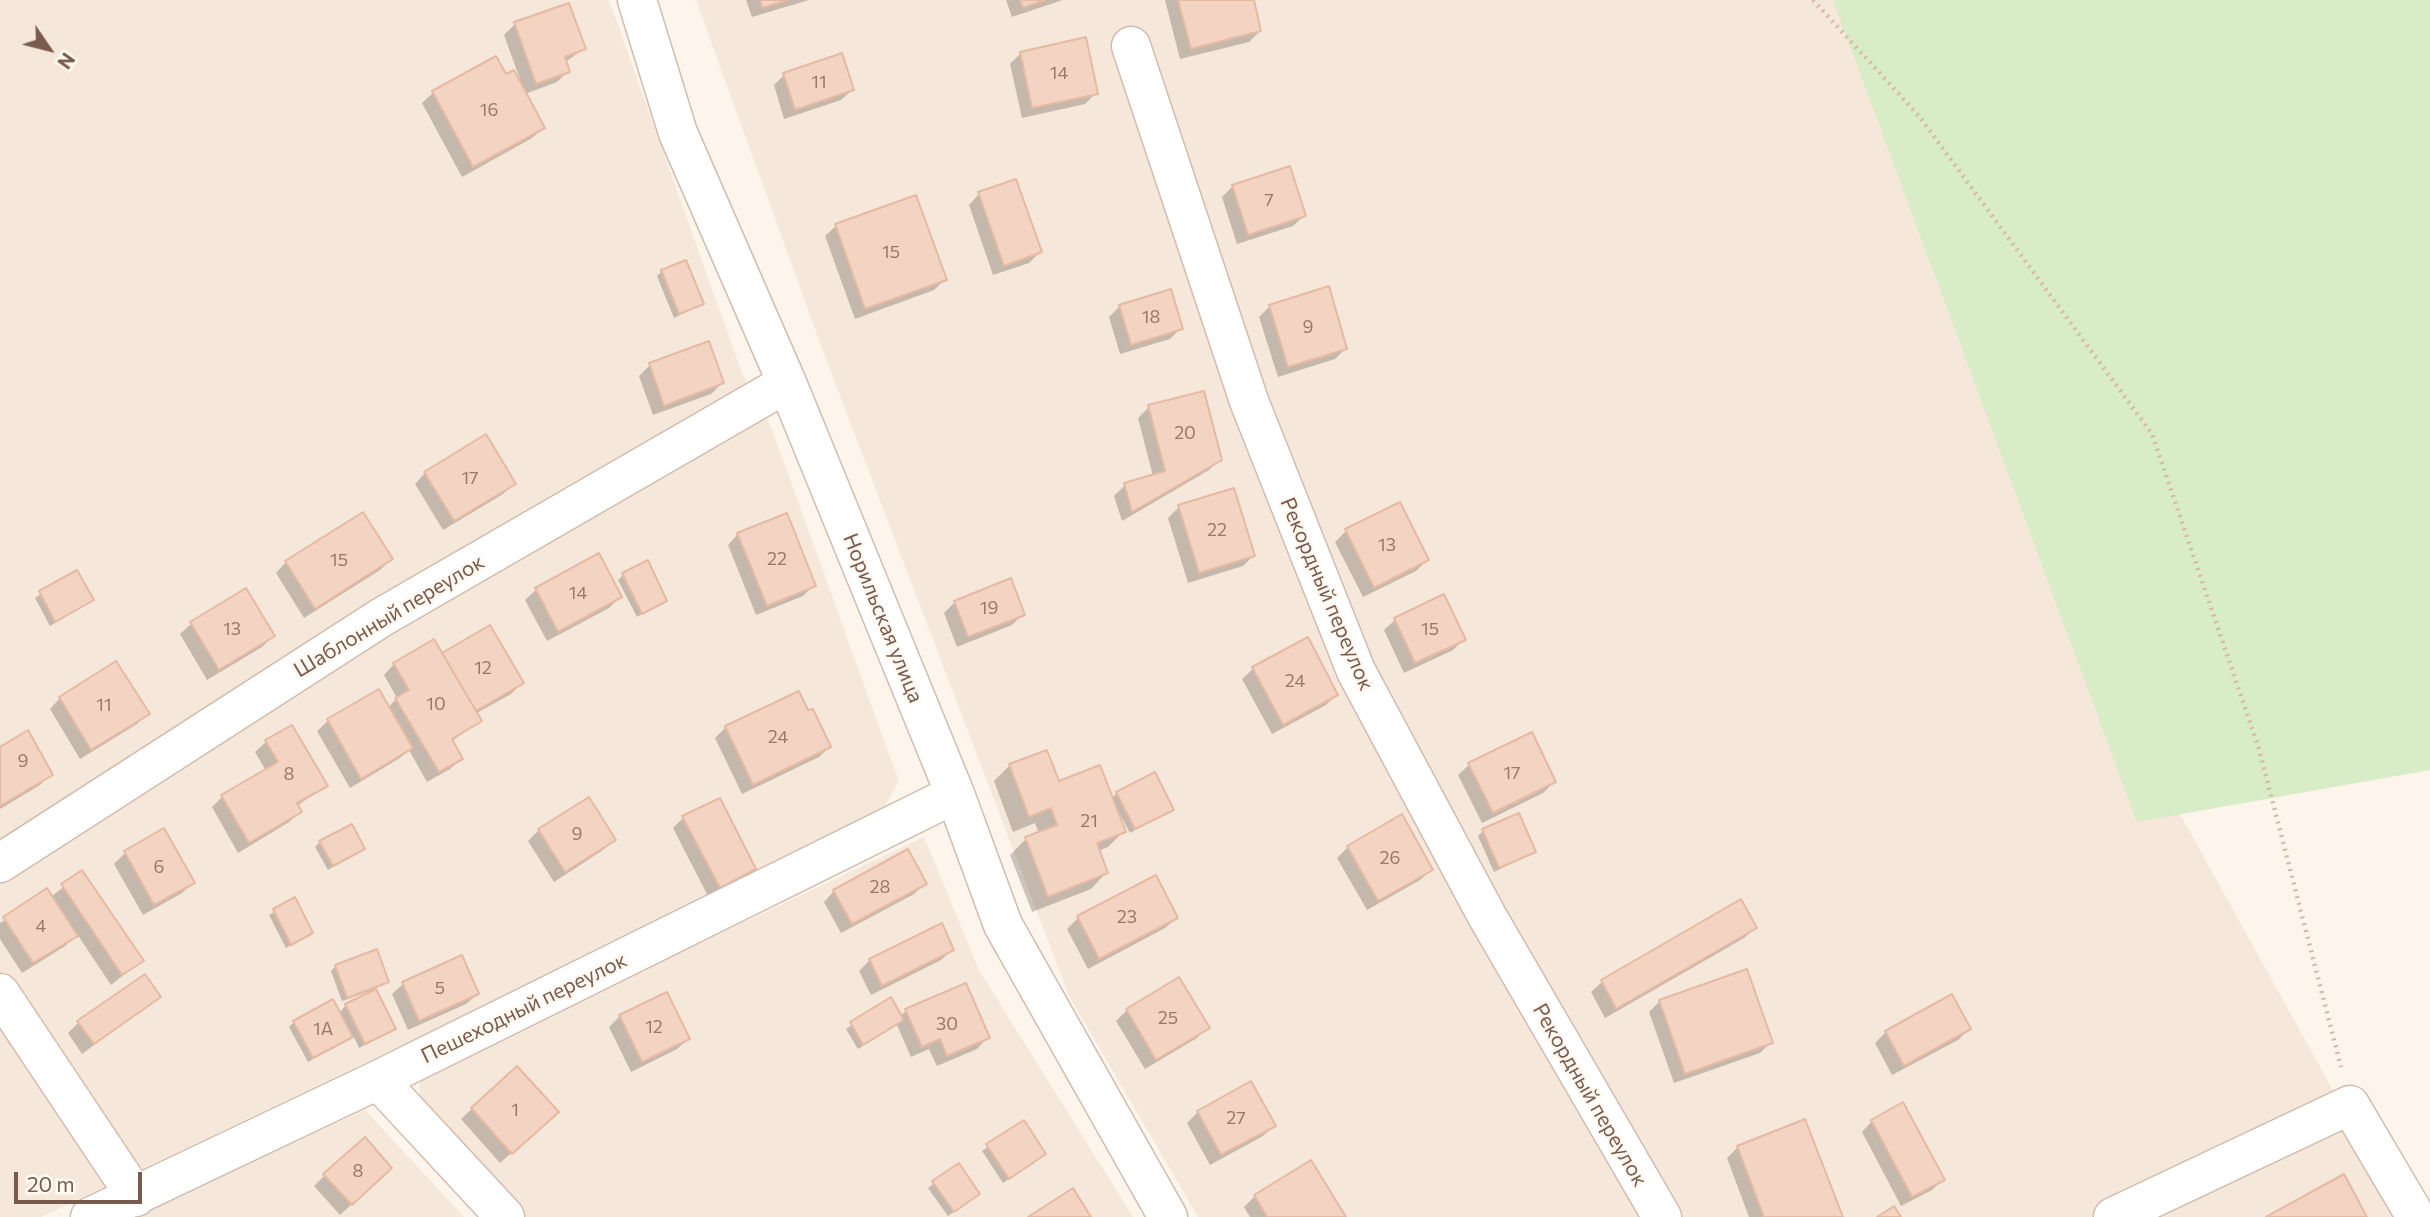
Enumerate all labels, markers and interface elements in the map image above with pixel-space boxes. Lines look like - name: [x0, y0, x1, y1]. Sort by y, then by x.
- north arrow: [14, 14, 84, 84]
- text: N: [53, 49, 80, 74]
- house number: 14: [1050, 62, 1068, 84]
- house number: 11: [811, 71, 827, 93]
- house number: 16: [480, 99, 498, 121]
- house number: 7: [1264, 189, 1274, 211]
- house number: 15: [882, 241, 900, 263]
- house number: 18: [1142, 306, 1160, 328]
- house number: 9: [1303, 316, 1313, 338]
- house number: 20: [1174, 422, 1196, 444]
- house number: 17: [461, 467, 479, 489]
- street label: Рекордный переулок: [1275, 494, 1379, 694]
- house number: 22: [1207, 519, 1227, 541]
- street label: Норильская улица: [838, 530, 928, 706]
- house number: 13: [1378, 534, 1396, 556]
- house number: 22: [767, 548, 787, 570]
- street label: Шаблонный переулок: [289, 549, 489, 683]
- house number: 15: [330, 549, 348, 571]
- house number: 14: [569, 582, 587, 604]
- house number: 19: [980, 597, 998, 619]
- house number: 13: [223, 618, 241, 640]
- house number: 15: [1421, 618, 1439, 640]
- house number: 12: [474, 657, 492, 679]
- house number: 24: [1285, 670, 1305, 692]
- house number: 10: [426, 693, 446, 715]
- house number: 11: [96, 694, 112, 716]
- house number: 24: [768, 726, 788, 748]
- house number: 9: [18, 750, 28, 772]
- house number: 17: [1503, 762, 1521, 784]
- house number: 8: [284, 763, 294, 785]
- house number: 21: [1080, 810, 1098, 832]
- house number: 9: [572, 823, 582, 845]
- house number: 26: [1380, 847, 1400, 869]
- house number: 6: [154, 856, 164, 878]
- house number: 28: [870, 876, 890, 898]
- house number: 23: [1117, 906, 1137, 928]
- house number: 4: [36, 915, 46, 937]
- street label: Пешеходный переулок: [417, 947, 631, 1069]
- house number: 5: [435, 977, 445, 999]
- street label: Рекордный переулок: [1527, 999, 1653, 1191]
- house number: 25: [1158, 1007, 1178, 1029]
- house number: 30: [936, 1013, 958, 1035]
- house number: 12: [645, 1016, 663, 1038]
- house number: 1А: [313, 1018, 333, 1040]
- house number: 1: [511, 1099, 519, 1121]
- house number: 27: [1226, 1107, 1246, 1129]
- scale bar: [18, 1158, 145, 1202]
- house number: 8: [353, 1160, 363, 1182]
- text: 20 m: [27, 1171, 75, 1196]

